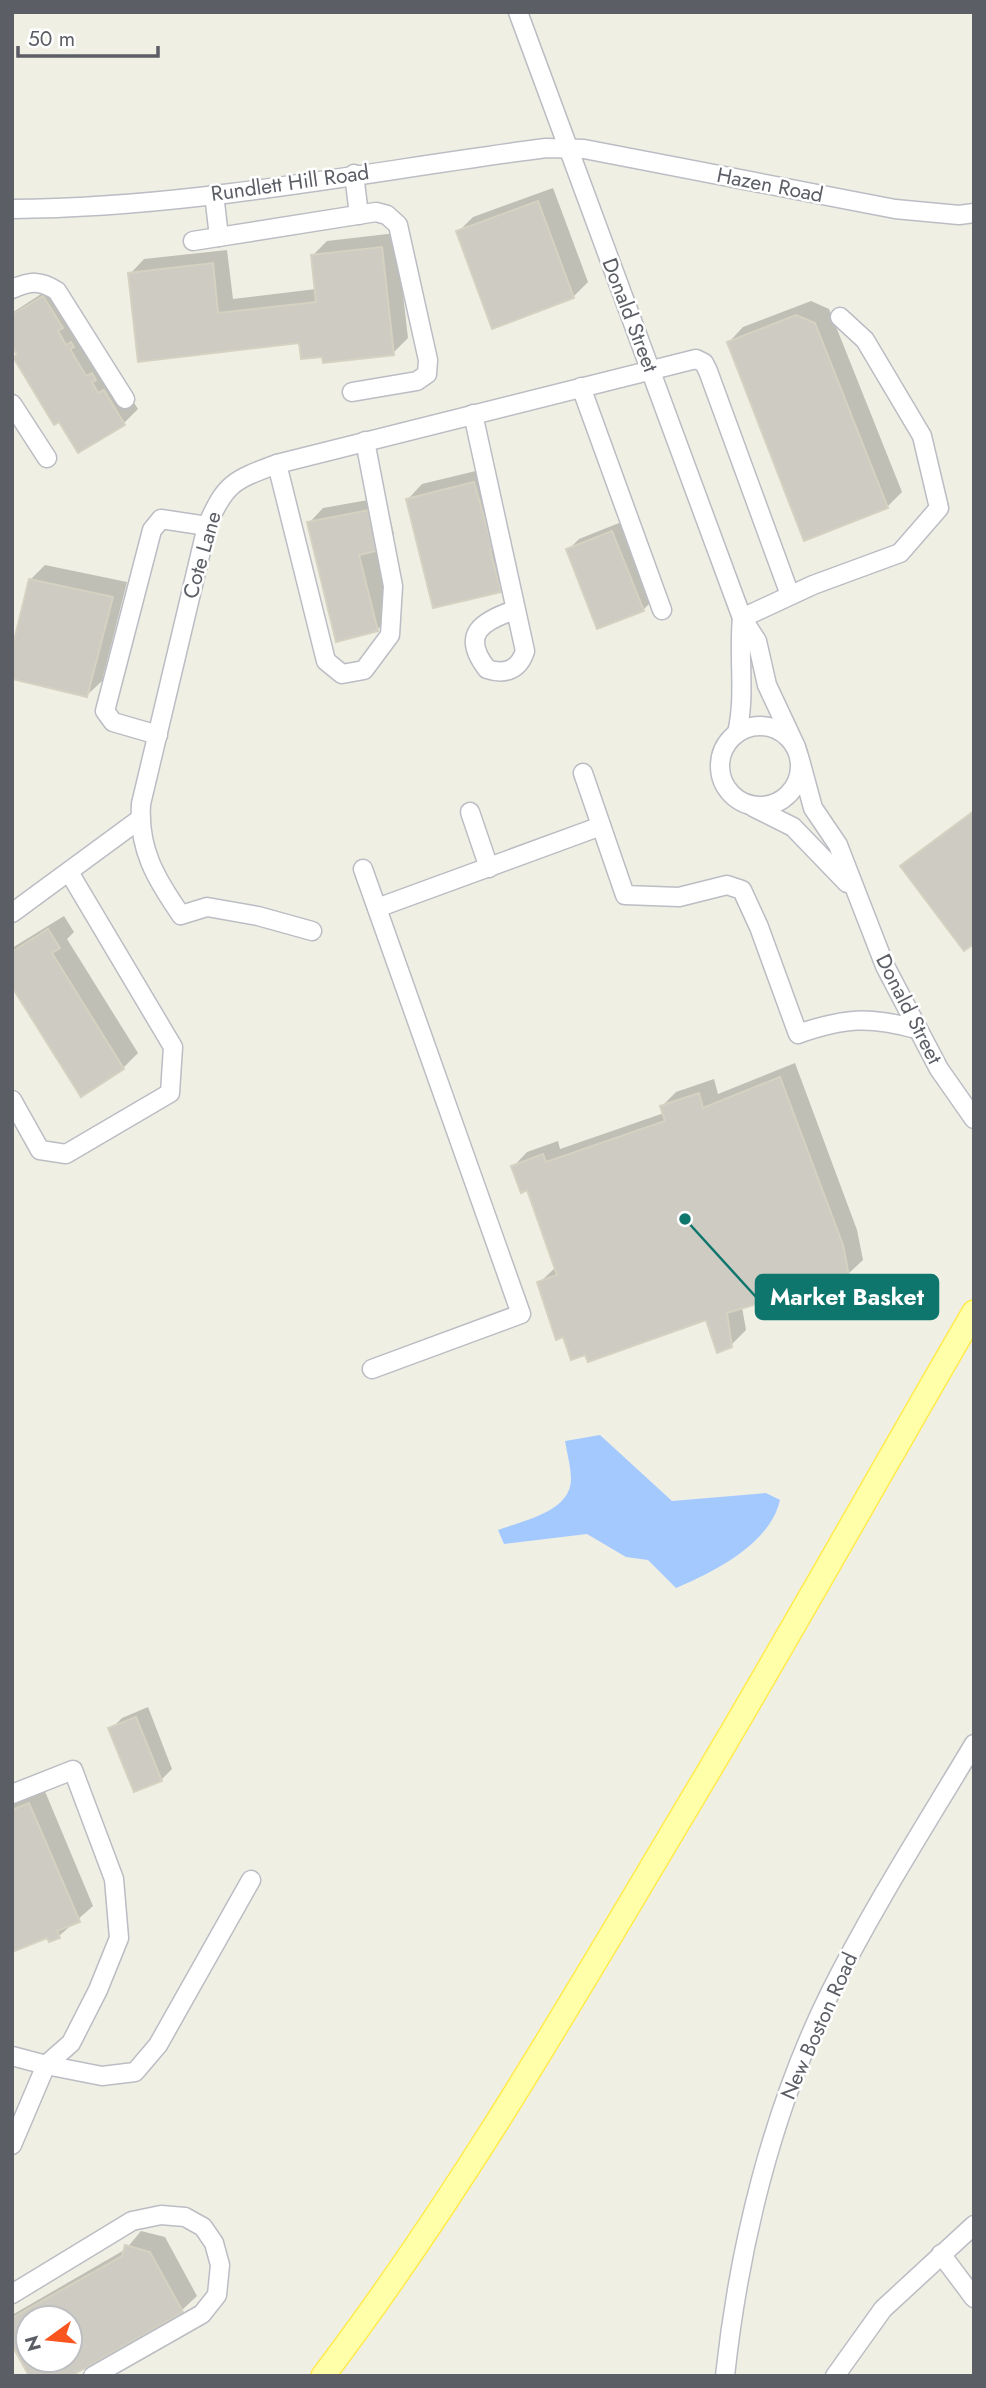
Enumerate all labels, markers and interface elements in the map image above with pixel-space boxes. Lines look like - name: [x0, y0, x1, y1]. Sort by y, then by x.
- scale bar: [18, 14, 158, 58]
- text: 50 m: [28, 24, 75, 54]
- street label: Rundlett Hill Road: [209, 157, 371, 209]
- street label: Hazen Road: [714, 160, 826, 210]
- street label: Donald Street: [594, 254, 666, 376]
- street label: Cote Lane: [175, 508, 229, 602]
- street label: Donald Street: [868, 949, 950, 1069]
- callout: Market Basket: [756, 1275, 938, 1319]
- text: Market Basket: [770, 1280, 925, 1314]
- street label: New Boston Road: [773, 1948, 865, 2104]
- north arrow: [14, 2304, 84, 2374]
- text: N: [18, 2332, 48, 2354]

